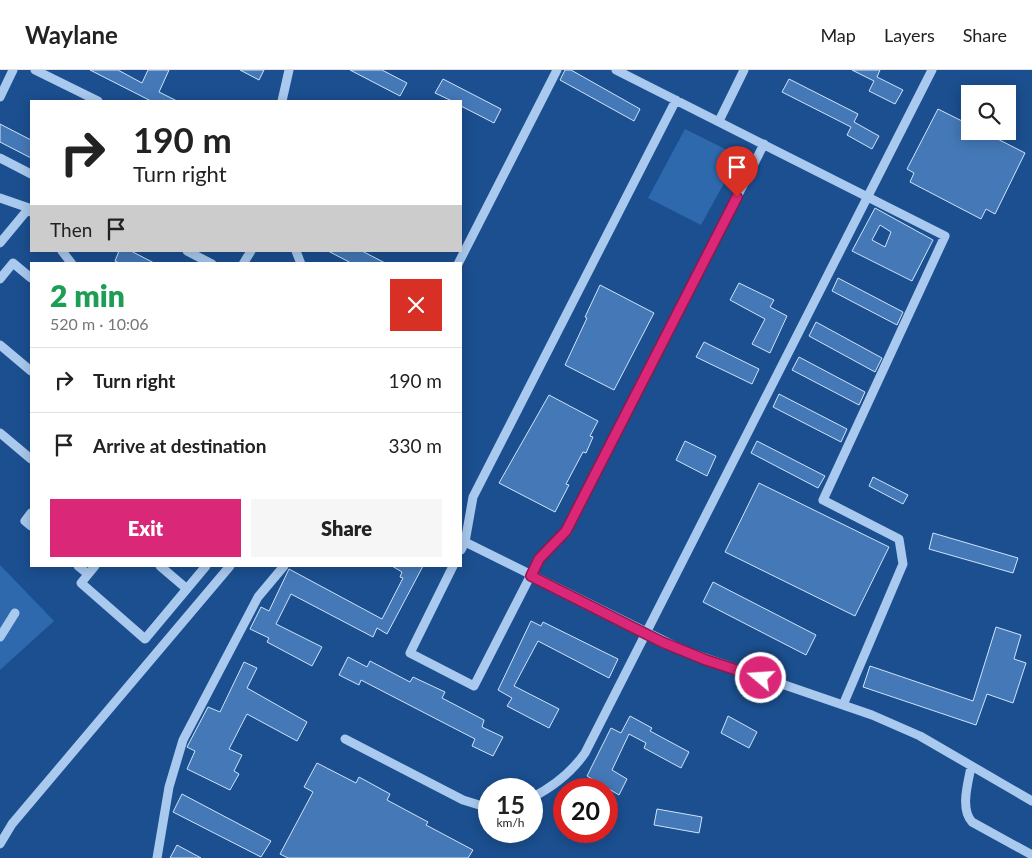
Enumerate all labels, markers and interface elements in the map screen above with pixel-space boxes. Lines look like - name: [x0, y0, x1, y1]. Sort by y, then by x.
- text: Waylane: [25, 20, 118, 49]
- text: Map: [820, 24, 856, 46]
- text: Layers: [884, 24, 935, 46]
- text: Share: [963, 24, 1007, 46]
- map controls: [961, 85, 1016, 140]
- button: search: [961, 85, 1016, 140]
- text: 190 m: [133, 118, 232, 160]
- icon: right: [50, 120, 115, 185]
- pin: [716, 146, 758, 197]
- icon: arrive: [723, 153, 751, 181]
- text: Turn right: [133, 160, 227, 187]
- icon: arrive: [102, 215, 130, 243]
- text: Then: [50, 218, 92, 241]
- text: 2 min: [50, 277, 125, 313]
- button: close: [390, 279, 442, 331]
- text: 520 m · 10:06: [50, 314, 149, 333]
- icon: right: [50, 366, 78, 394]
- text: Turn right: [93, 369, 175, 392]
- text: 190 m: [388, 369, 442, 392]
- icon: arrive: [50, 431, 78, 459]
- text: Arrive at destination: [93, 434, 266, 457]
- text: 330 m: [388, 434, 442, 457]
- button: Exit: [50, 499, 241, 557]
- button: Share: [251, 499, 442, 557]
- position arrow: [734, 651, 786, 703]
- speed limit sign: 20: [553, 778, 618, 843]
- text: 15: [496, 789, 525, 819]
- text: km/h: [496, 815, 525, 830]

